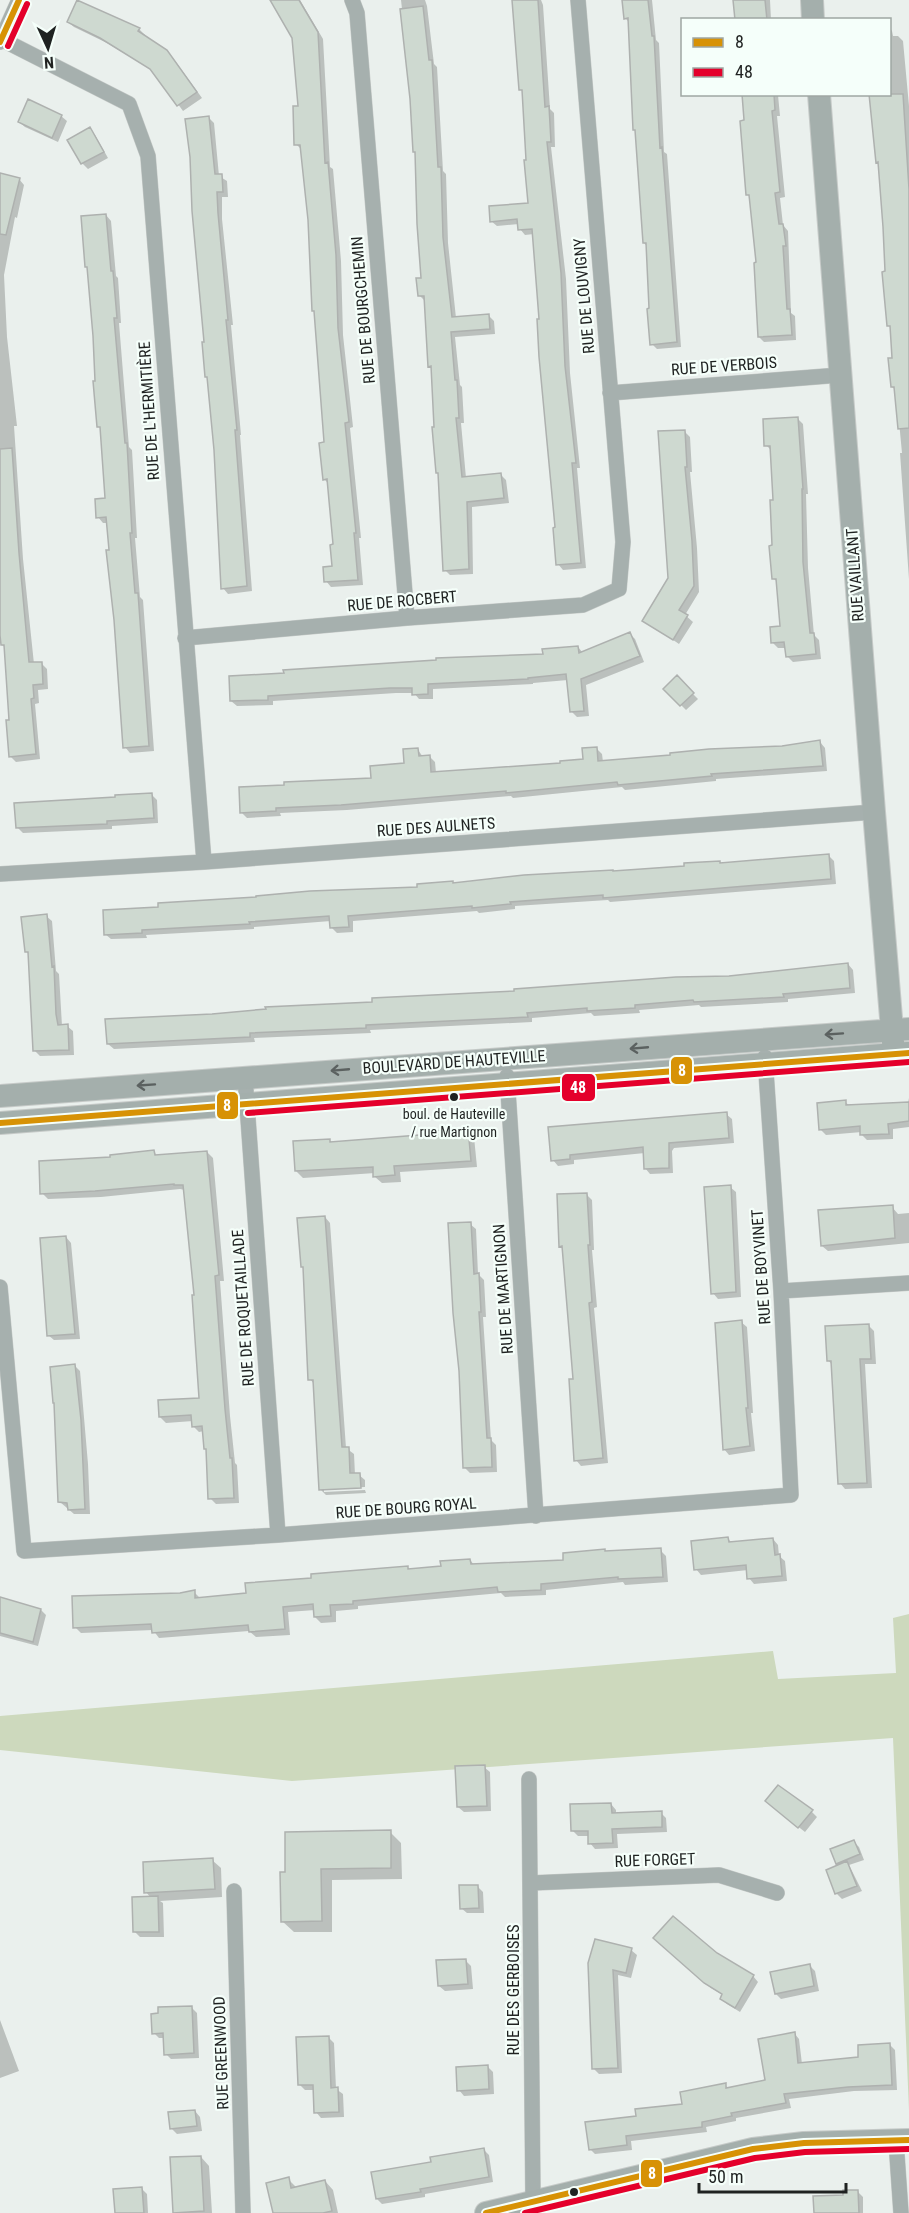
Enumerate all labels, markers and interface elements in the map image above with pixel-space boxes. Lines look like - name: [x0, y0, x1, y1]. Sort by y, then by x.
- north arrow: [18, 18, 78, 78]
- legend: [681, 18, 891, 96]
- text: 8: [735, 31, 744, 52]
- text: N: [43, 53, 55, 72]
- text: 48: [735, 61, 753, 82]
- street label: RUE DE BOURGCHEMIN: [347, 235, 379, 385]
- street label: RUE DE LOUVIGNY: [569, 237, 599, 355]
- street label: RUE DE L'HERMITIÈRE: [135, 341, 163, 481]
- street label: RUE DE VERBOIS: [671, 353, 777, 379]
- street label: RUE VAILLANT: [842, 528, 868, 622]
- street label: RUE DE ROCBERT: [346, 587, 458, 615]
- street label: RUE DES AULNETS: [376, 813, 496, 841]
- one-way arrow: [824, 1028, 844, 1039]
- one-way arrow: [630, 1043, 650, 1054]
- street label: BOULEVARD DE HAUTEVILLE: [362, 1046, 546, 1078]
- line badge: 8: [670, 1056, 693, 1085]
- text: 8: [678, 1061, 686, 1080]
- one-way arrow: [330, 1065, 350, 1076]
- line badge: 48: [561, 1073, 596, 1102]
- text: 48: [570, 1078, 586, 1097]
- one-way arrow: [136, 1080, 156, 1091]
- line badge: 8: [216, 1091, 239, 1120]
- marker: boul. de Hauteville / rue Martignon: [448, 1091, 460, 1103]
- text: 8: [223, 1096, 231, 1115]
- place label: boul. de Hauteville / rue Martignon: [403, 1106, 506, 1140]
- street label: RUE DE BOYVINET: [747, 1209, 775, 1325]
- street label: RUE DE MARTIGNON: [489, 1223, 517, 1355]
- street label: RUE DE ROQUETAILLADE: [228, 1229, 258, 1387]
- street label: RUE DE BOURG ROYAL: [335, 1494, 477, 1522]
- street label: RUE FORGET: [614, 1849, 696, 1871]
- street label: RUE DES GERBOISES: [504, 1925, 523, 2055]
- street label: RUE GREENWOOD: [210, 1996, 232, 2110]
- scale bar: [699, 2156, 846, 2194]
- line badge: 8: [640, 2159, 663, 2188]
- text: 8: [648, 2164, 656, 2183]
- text: 50 m: [708, 2166, 743, 2187]
- unlabelled marker: [568, 2186, 580, 2198]

